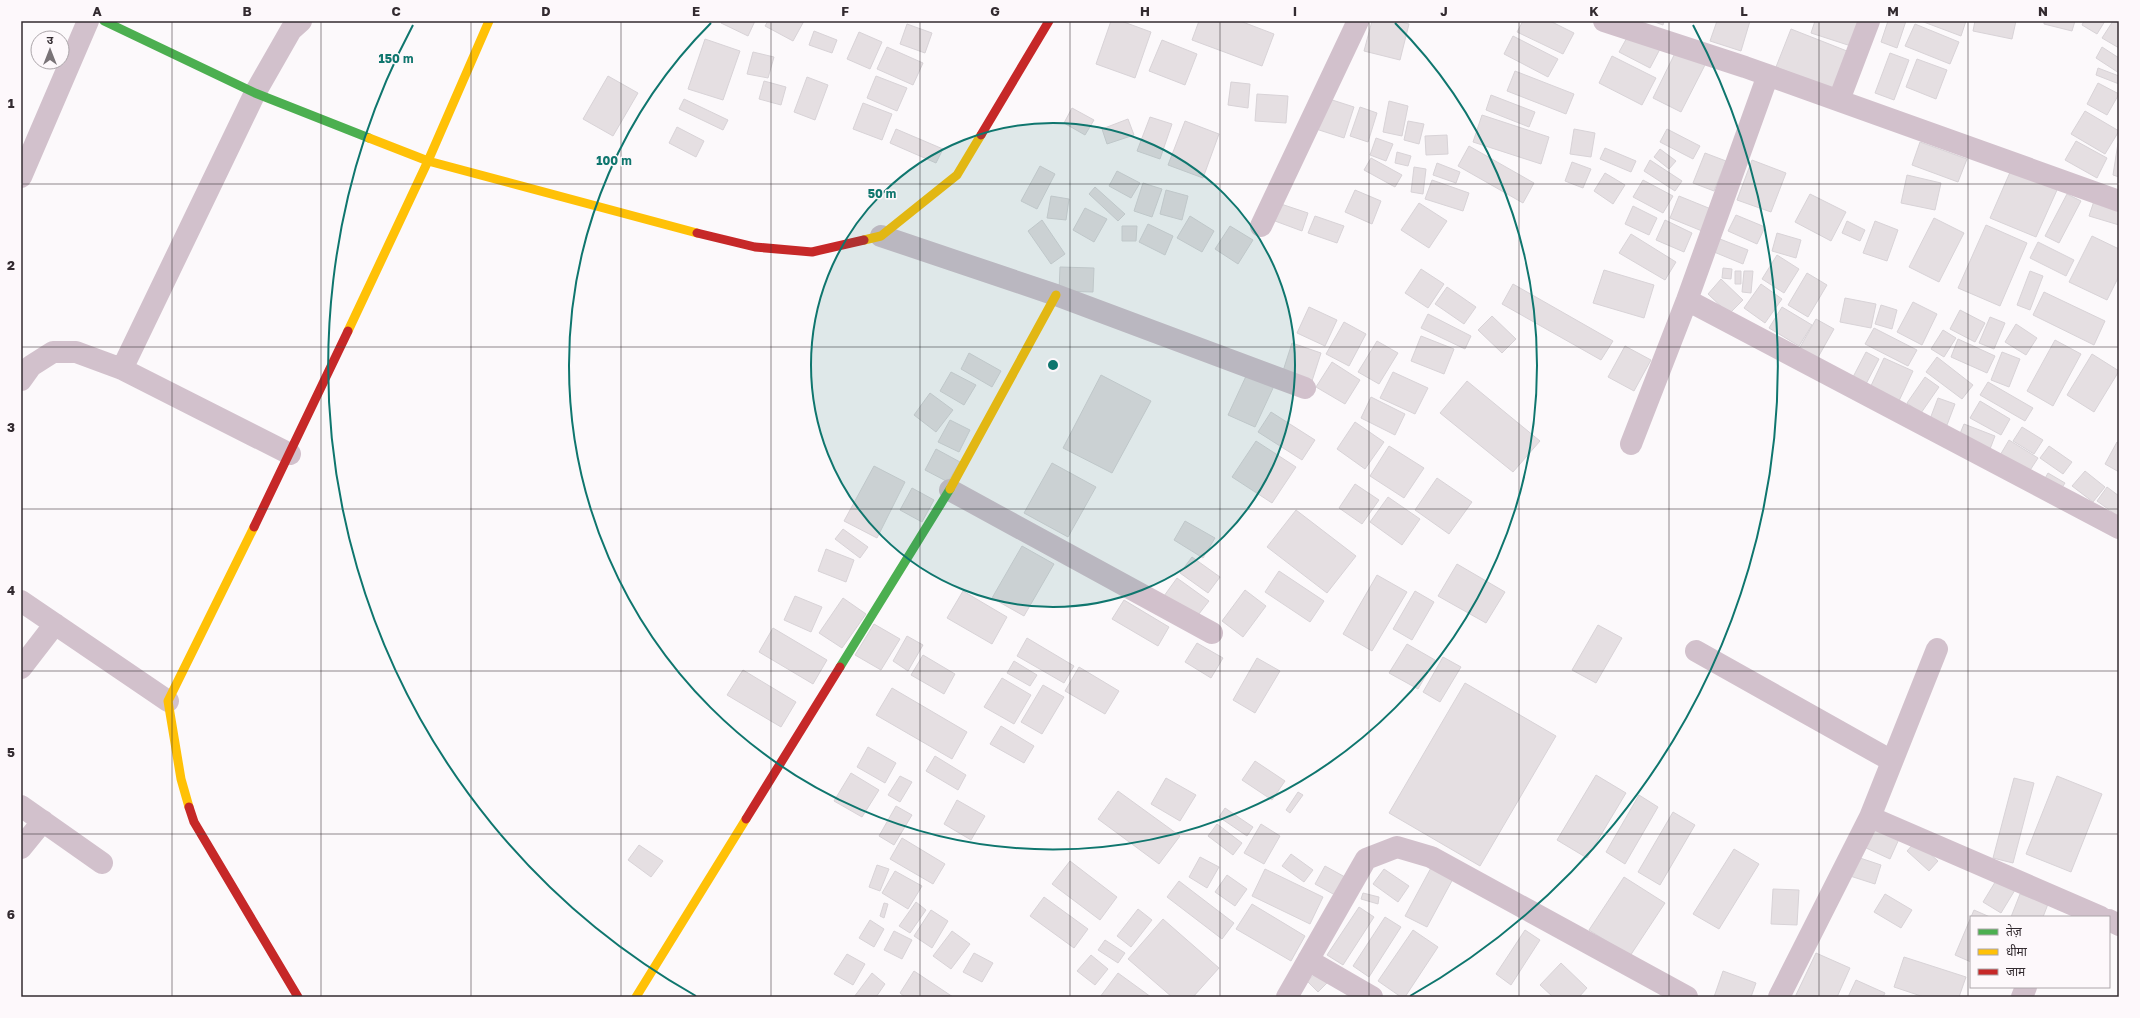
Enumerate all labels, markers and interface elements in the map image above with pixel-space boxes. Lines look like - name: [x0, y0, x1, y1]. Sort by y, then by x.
- text: A: [92, 3, 102, 19]
- text: B: [242, 3, 252, 19]
- text: C: [391, 3, 401, 19]
- text: D: [541, 3, 551, 19]
- text: E: [692, 3, 700, 19]
- text: F: [841, 3, 849, 19]
- text: G: [990, 3, 1000, 19]
- text: H: [1140, 3, 1150, 19]
- text: I: [1293, 3, 1297, 19]
- text: J: [1440, 3, 1448, 19]
- text: K: [1589, 3, 1599, 19]
- text: L: [1740, 3, 1748, 19]
- text: M: [1887, 3, 1899, 19]
- text: N: [2038, 3, 2048, 19]
- north arrow: [30, 30, 70, 70]
- text: उ: [47, 33, 54, 46]
- text: 150 m: [379, 51, 413, 66]
- text: 1: [8, 95, 15, 111]
- text: 100 m: [596, 153, 632, 168]
- text: 50 m: [868, 186, 896, 201]
- text: 2: [7, 257, 15, 273]
- centre of rings: [1046, 358, 1060, 372]
- text: 3: [7, 419, 15, 435]
- text: 4: [7, 582, 15, 598]
- text: 5: [7, 744, 15, 760]
- text: 6: [7, 906, 15, 922]
- legend: [1970, 916, 2110, 988]
- text: तेज़: [2006, 924, 2023, 939]
- text: धीमा: [2006, 944, 2028, 959]
- text: जाम: [2006, 964, 2026, 979]

